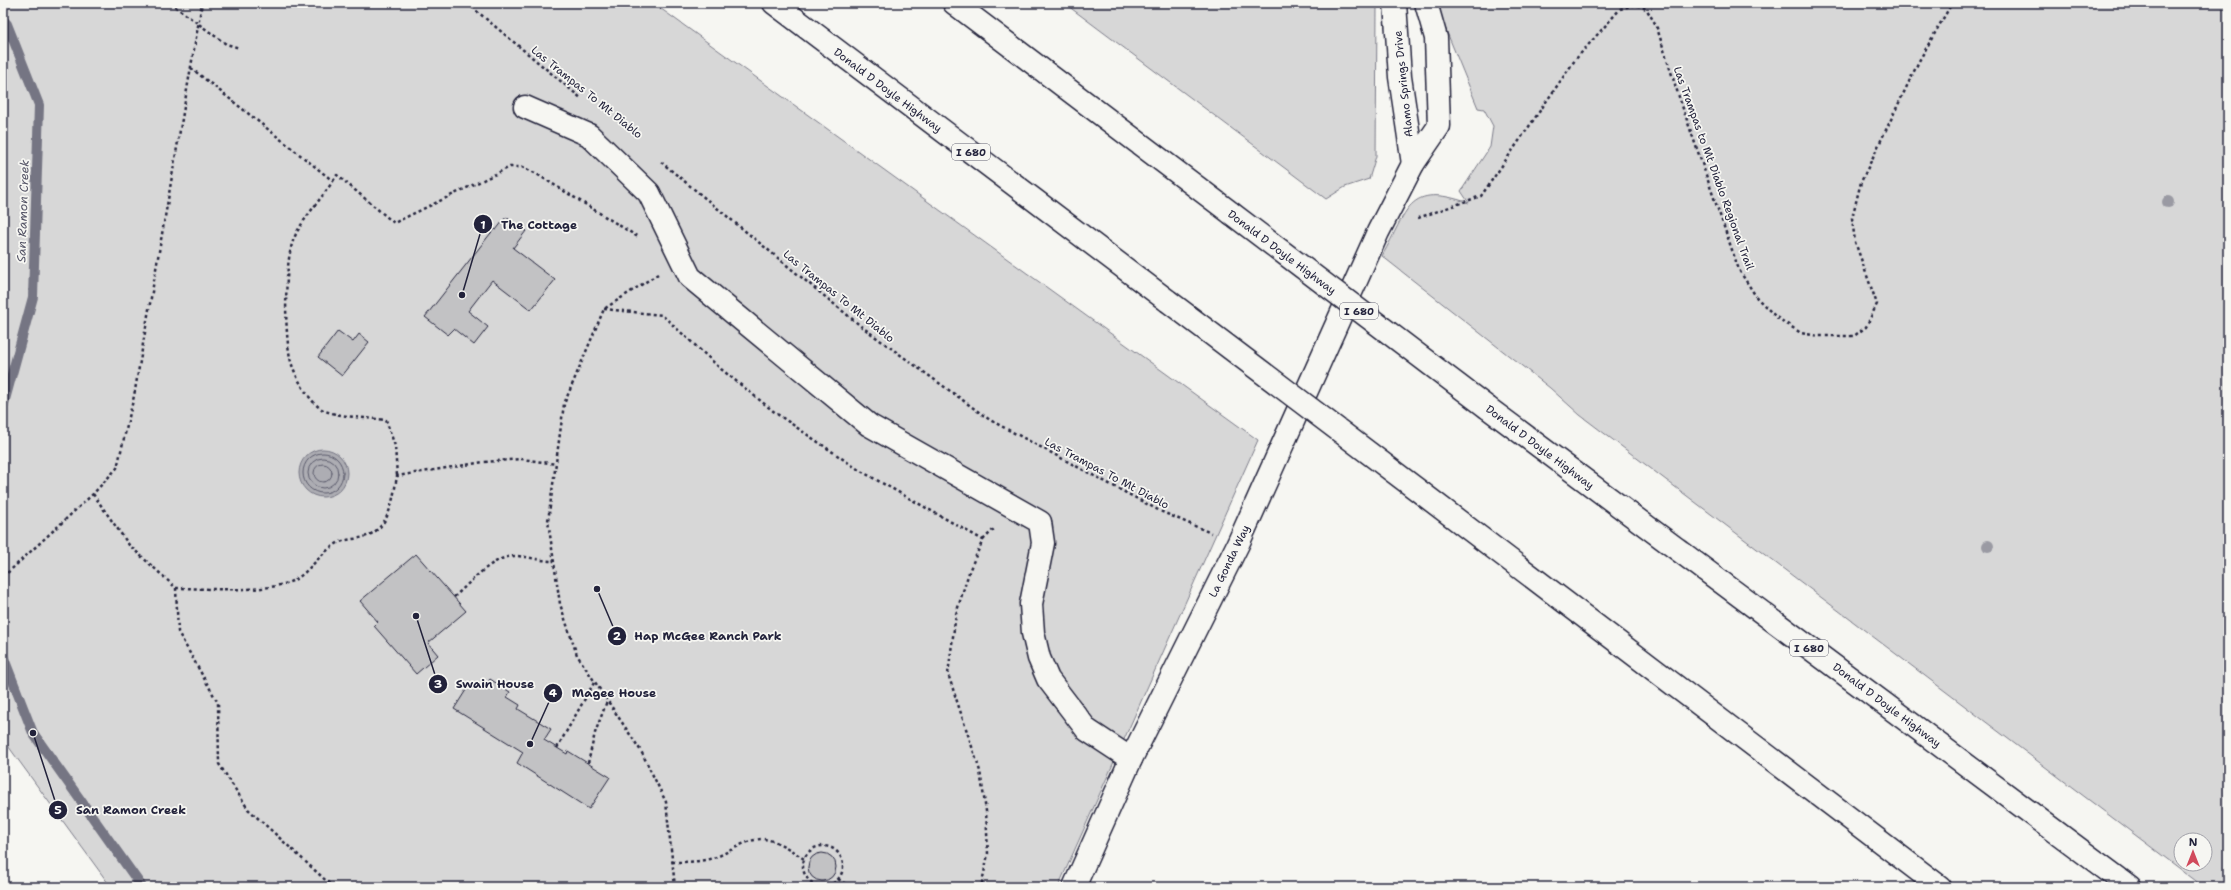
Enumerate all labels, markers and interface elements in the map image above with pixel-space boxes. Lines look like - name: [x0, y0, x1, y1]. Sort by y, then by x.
- street label: Alamo Springs Drive: [1390, 30, 1417, 138]
- street label: Las Trampas To Mt Diablo: [528, 43, 646, 142]
- street label: Donald D Doyle Highway: [830, 45, 945, 136]
- street label: Las Trampas to Mt Diablo Regional Trail: [1670, 64, 1758, 273]
- road number: I 680: [952, 144, 990, 160]
- water label: San Ramon Creek: [13, 159, 33, 263]
- street label: Donald D Doyle Highway: [1224, 207, 1339, 298]
- callout: The Cottage: [473, 212, 585, 236]
- text: 1: [480, 217, 486, 233]
- text: The Cottage: [501, 217, 577, 233]
- street label: Las Trampas To Mt Diablo: [780, 247, 898, 346]
- road number: I 680: [1340, 303, 1378, 319]
- street label: Donald D Doyle Highway: [1482, 402, 1597, 493]
- street label: Las Trampas To Mt Diablo: [1042, 434, 1172, 513]
- street label: La Gonda Way: [1205, 522, 1253, 600]
- callout: Hap McGee Ranch Park: [607, 624, 790, 648]
- text: 2: [613, 628, 622, 644]
- text: Hap McGee Ranch Park: [634, 628, 782, 644]
- road number: I 680: [1790, 640, 1828, 656]
- street label: Donald D Doyle Highway: [1829, 660, 1944, 751]
- callout: Swain House: [428, 672, 542, 696]
- text: 3: [434, 676, 442, 692]
- text: Swain House: [456, 676, 534, 692]
- callout: Magee House: [543, 681, 664, 705]
- text: 4: [549, 685, 558, 701]
- text: Magee House: [572, 685, 656, 701]
- callout: San Ramon Creek: [48, 798, 194, 822]
- text: 5: [54, 802, 62, 818]
- text: San Ramon Creek: [76, 802, 186, 818]
- north arrow: [2173, 832, 2213, 872]
- text: N: [2189, 835, 2198, 850]

